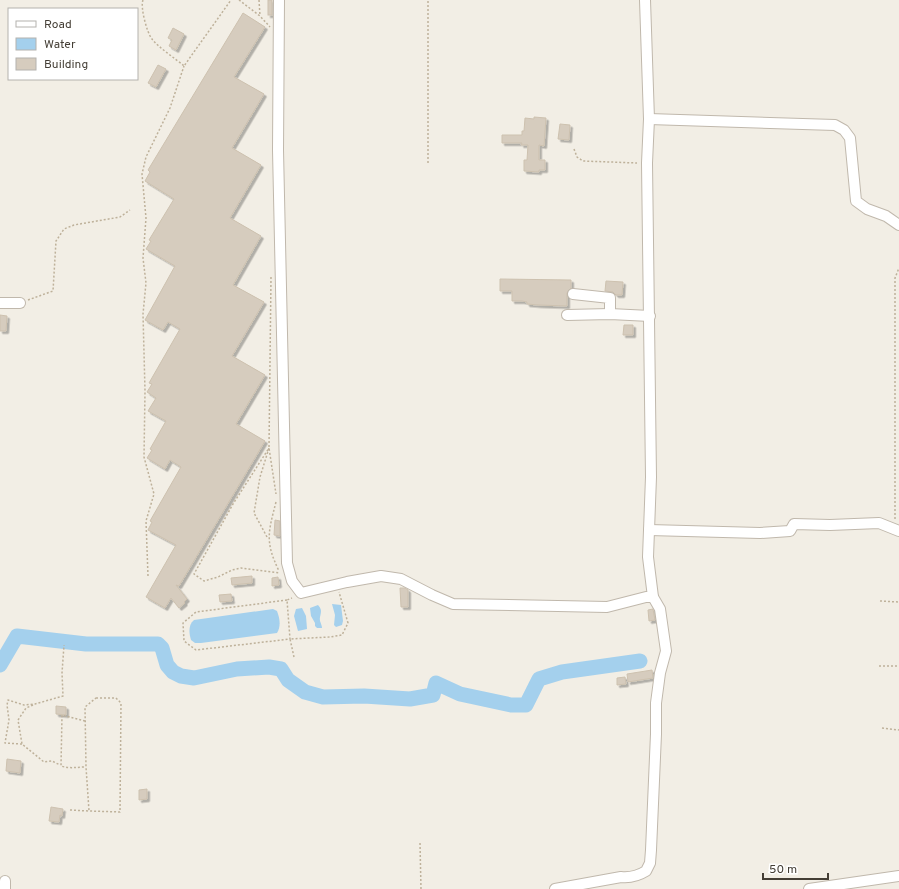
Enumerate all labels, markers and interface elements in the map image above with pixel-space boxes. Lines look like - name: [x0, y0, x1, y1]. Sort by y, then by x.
- legend: [8, 8, 138, 80]
- text: Road: [44, 17, 72, 33]
- text: Water: [44, 37, 76, 53]
- text: Building: [44, 57, 88, 73]
- scale bar: [763, 855, 828, 881]
- text: 50 m: [769, 862, 797, 878]

